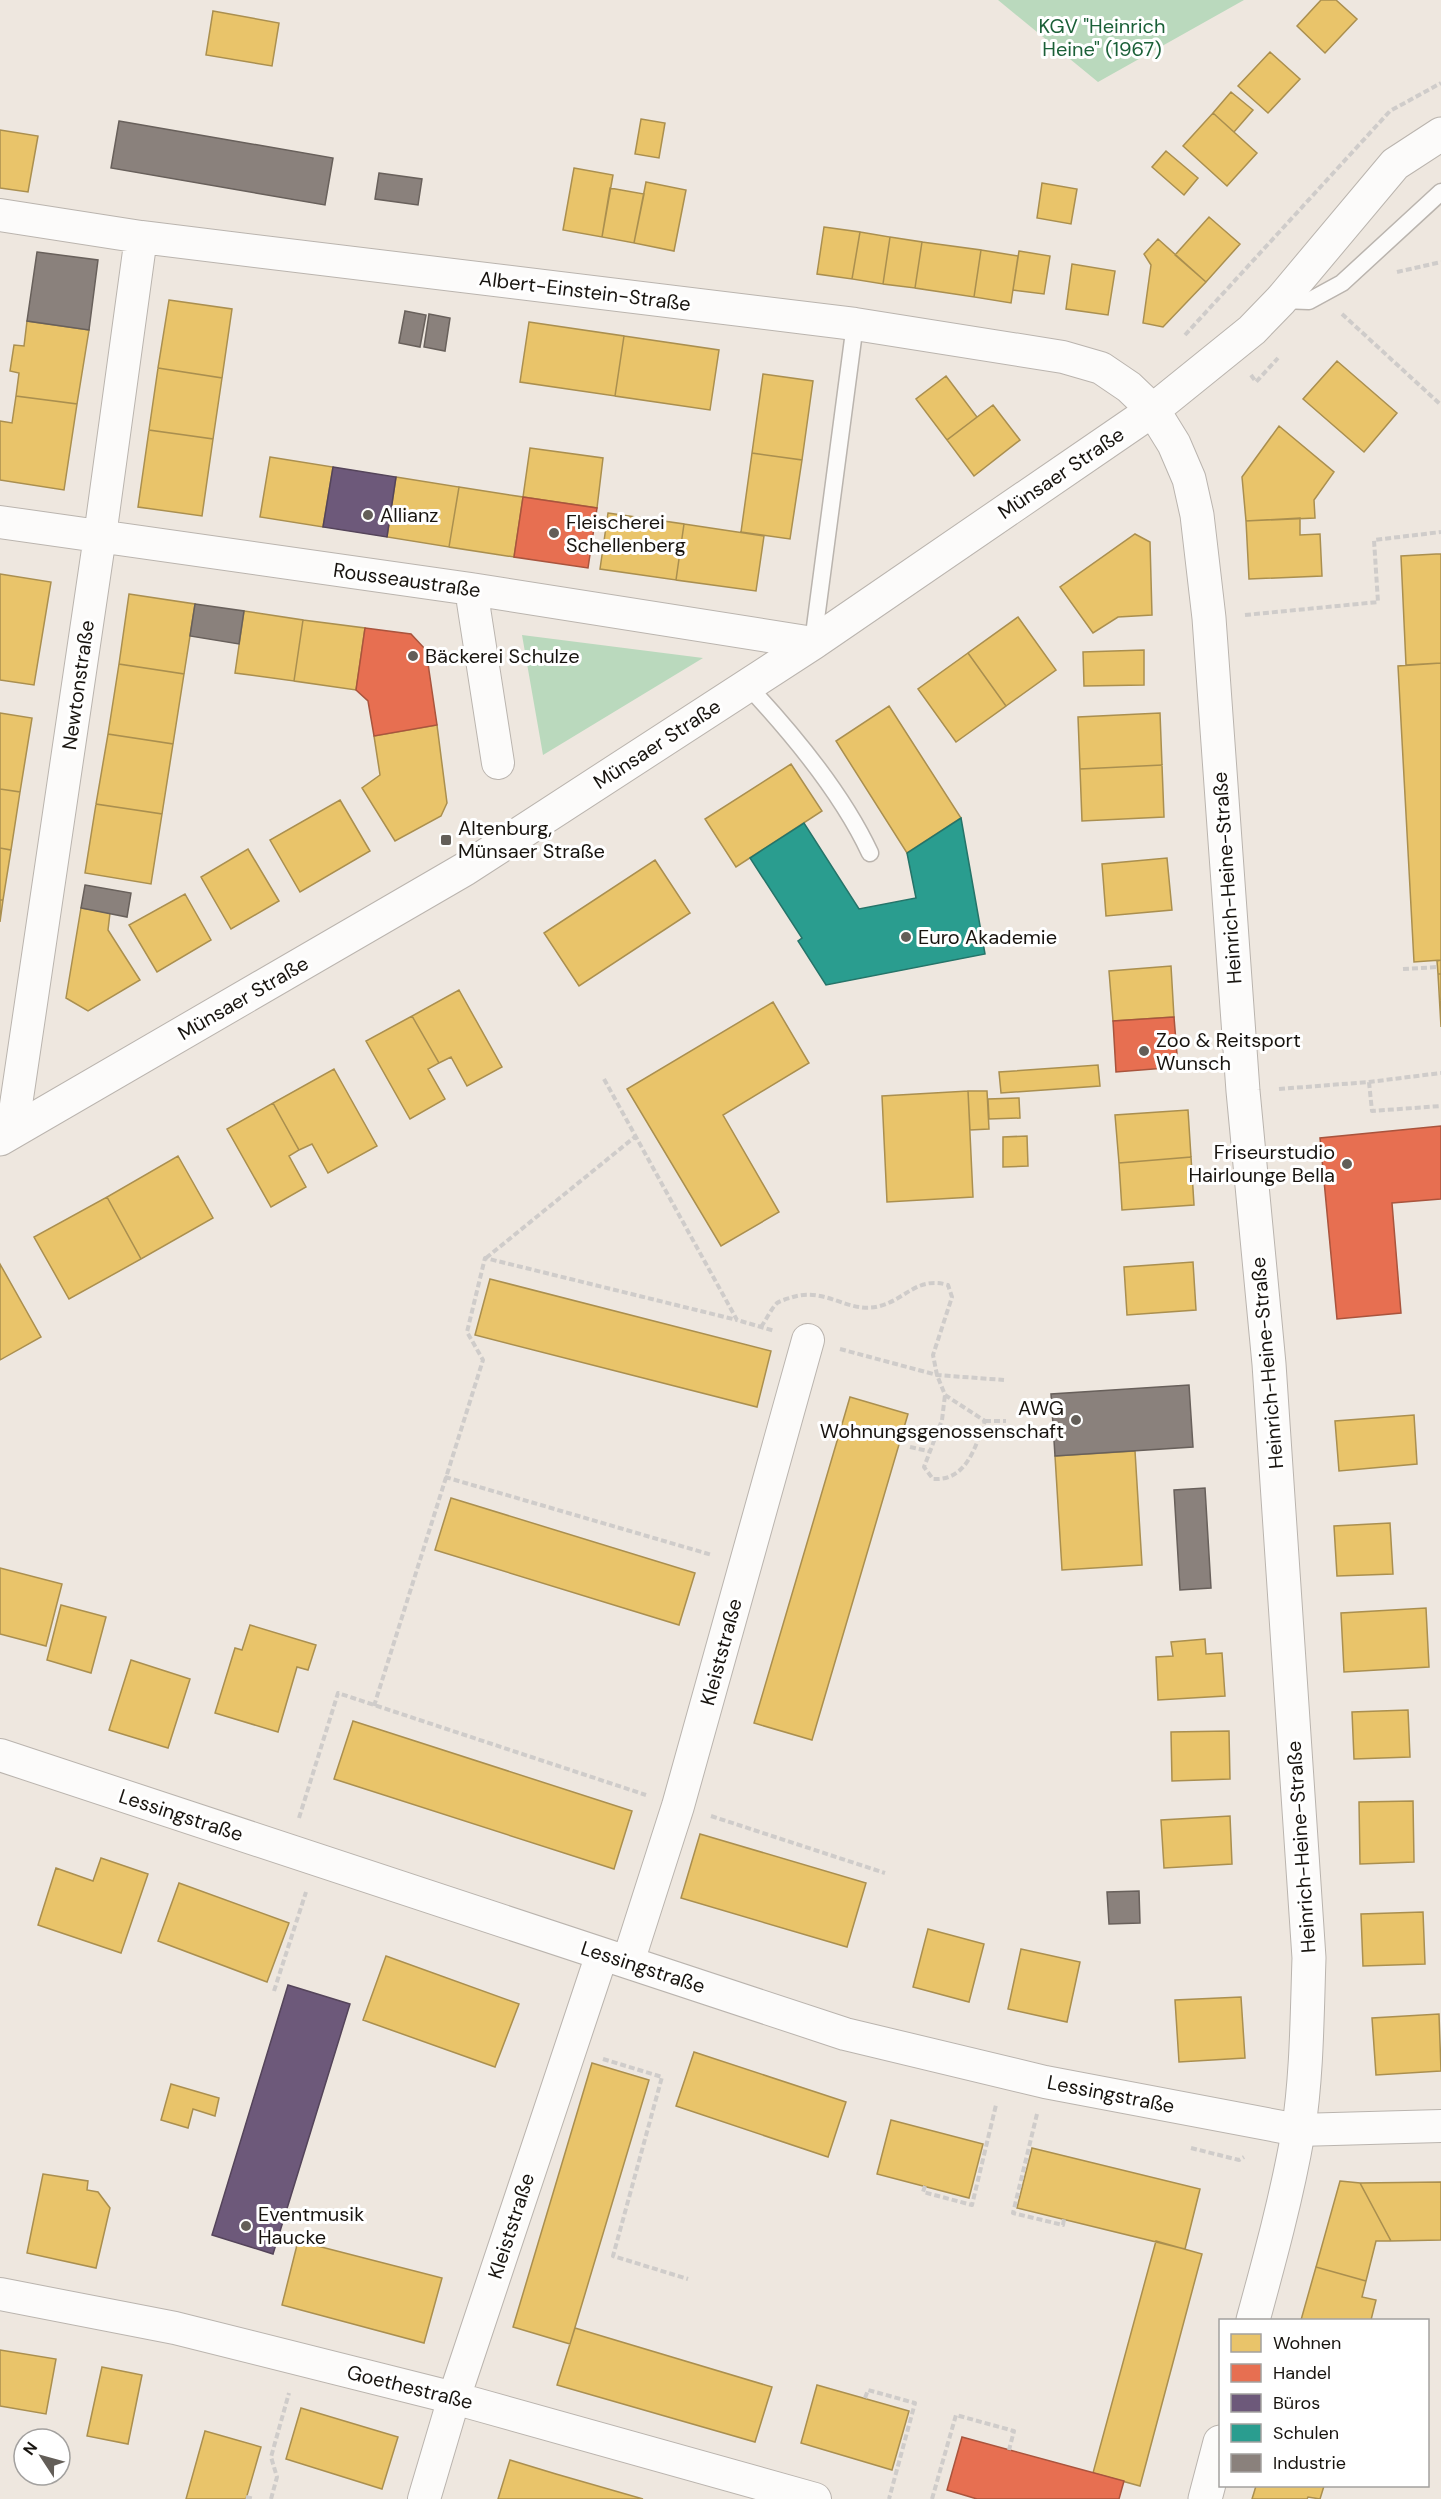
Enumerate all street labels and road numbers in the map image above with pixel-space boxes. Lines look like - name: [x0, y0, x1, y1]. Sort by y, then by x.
- street label: Albert-Einstein-Straße: [478, 265, 692, 317]
- street label: Münsaer Straße: [993, 421, 1129, 525]
- street label: Rousseaustraße: [332, 557, 482, 603]
- street label: Newtonstraße: [56, 618, 100, 752]
- street label: Münsaer Straße: [588, 693, 726, 795]
- street label: Heinrich-Heine-Straße: [1207, 771, 1247, 985]
- street label: Münsaer Straße: [173, 950, 313, 1046]
- street label: Heinrich-Heine-Straße: [1245, 1256, 1289, 1470]
- street label: Kleiststraße: [694, 1596, 748, 1708]
- street label: Heinrich-Heine-Straße: [1281, 1740, 1321, 1954]
- street label: Lessingstraße: [116, 1783, 246, 1847]
- street label: Lessingstraße: [578, 1935, 708, 1999]
- street label: Lessingstraße: [1045, 2069, 1177, 2119]
- street label: Kleiststraße: [482, 2170, 540, 2282]
- street label: Goethestraße: [344, 2359, 476, 2415]

